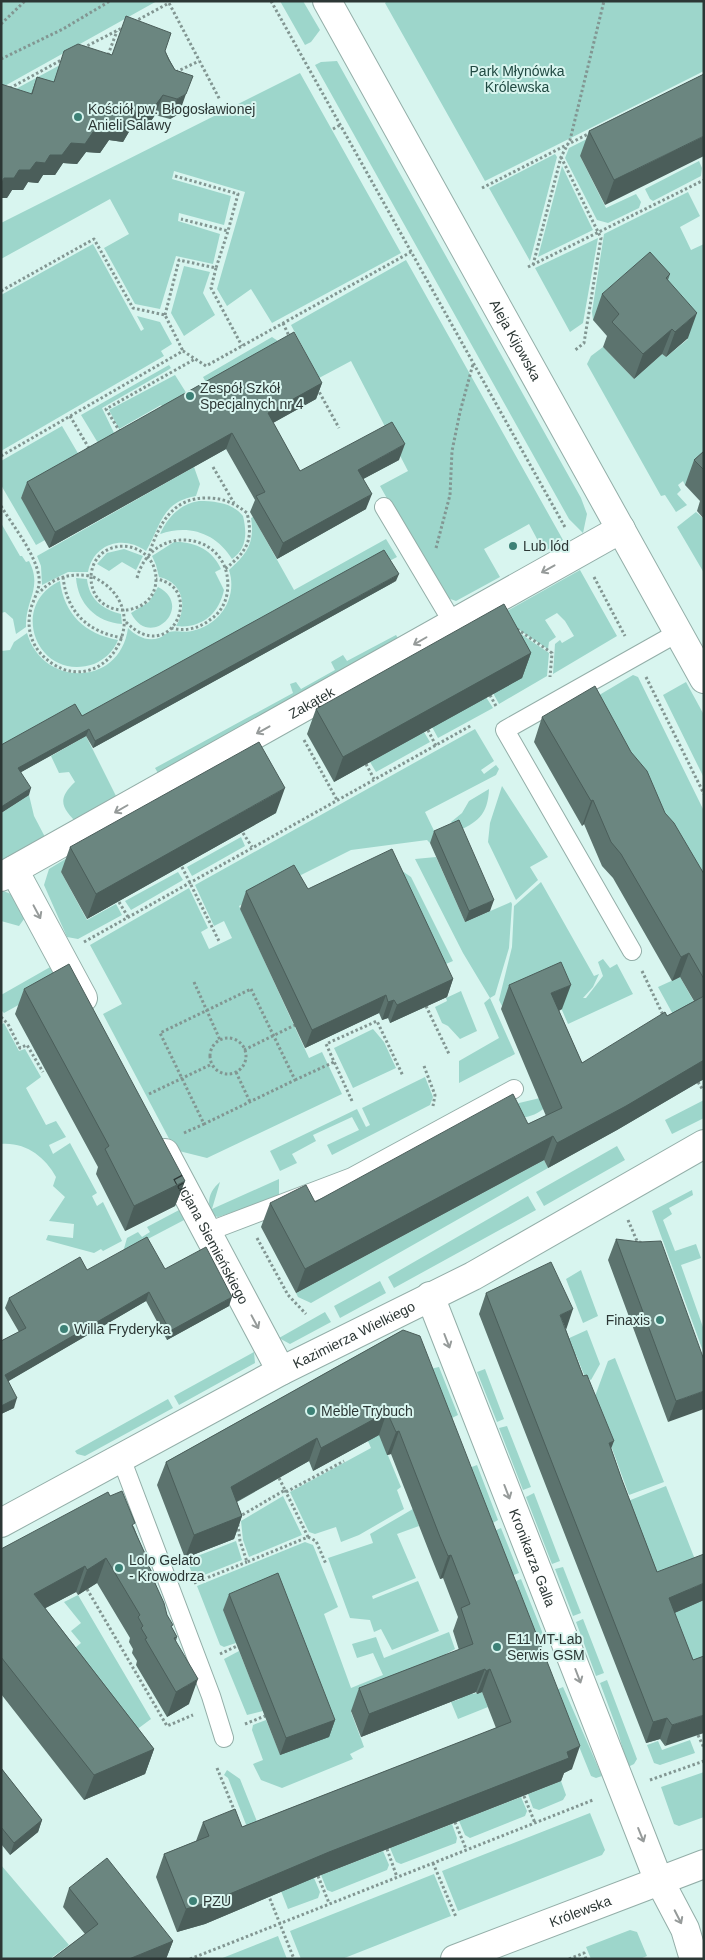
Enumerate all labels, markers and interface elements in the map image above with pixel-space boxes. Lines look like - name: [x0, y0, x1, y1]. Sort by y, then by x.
- park label: Park Młynówka Królewska: [470, 63, 565, 95]
- place label: Kościół pw. Błogosławionej Anieli Salawy: [88, 101, 255, 133]
- marker: Kościół pw. Błogosławionej Anieli Salawy: [72, 111, 84, 123]
- street label: Aleja Kijowska: [487, 297, 545, 384]
- place label: Zespół Szkół Specjalnych nr 4: [200, 380, 304, 412]
- marker: Zespół Szkół Specjalnych nr 4: [184, 390, 196, 402]
- place label: Lub lód: [523, 538, 569, 554]
- marker: Lub lód: [507, 540, 519, 552]
- one-way arrow: [541, 565, 556, 575]
- one-way arrow: [413, 637, 427, 647]
- street label: Zakątek: [286, 683, 338, 722]
- one-way arrow: [256, 725, 270, 735]
- one-way arrow: [115, 805, 129, 815]
- one-way arrow: [33, 904, 42, 919]
- street label: Lucjana Siemieńskiego: [170, 1172, 252, 1307]
- street label: Kazimierza Wielkiego: [290, 1298, 418, 1372]
- place label: Finaxis: [606, 1312, 650, 1328]
- one-way arrow: [251, 1314, 261, 1328]
- marker: Finaxis: [654, 1314, 666, 1326]
- place label: Willa Fryderyka: [74, 1321, 171, 1337]
- marker: Willa Fryderyka: [58, 1323, 70, 1335]
- one-way arrow: [443, 1333, 453, 1348]
- place label: Meble Trybuch: [321, 1403, 413, 1419]
- marker: Meble Trybuch: [305, 1405, 317, 1417]
- one-way arrow: [503, 1485, 512, 1500]
- street label: Kronikarza Galla: [506, 1507, 559, 1609]
- place label: Lolo Gelato - Krowodrza: [129, 1552, 205, 1584]
- marker: Lolo Gelato - Krowodrza: [113, 1562, 125, 1574]
- place label: E11 MT-Lab Serwis GSM: [507, 1631, 585, 1663]
- marker: E11 MT-Lab Serwis GSM: [491, 1641, 503, 1653]
- one-way arrow: [575, 1669, 584, 1684]
- one-way arrow: [636, 1827, 646, 1842]
- street label: Królewska: [547, 1892, 613, 1930]
- place label: PZU: [203, 1893, 231, 1909]
- marker: PZU: [187, 1895, 199, 1907]
- one-way arrow: [673, 1909, 683, 1924]

